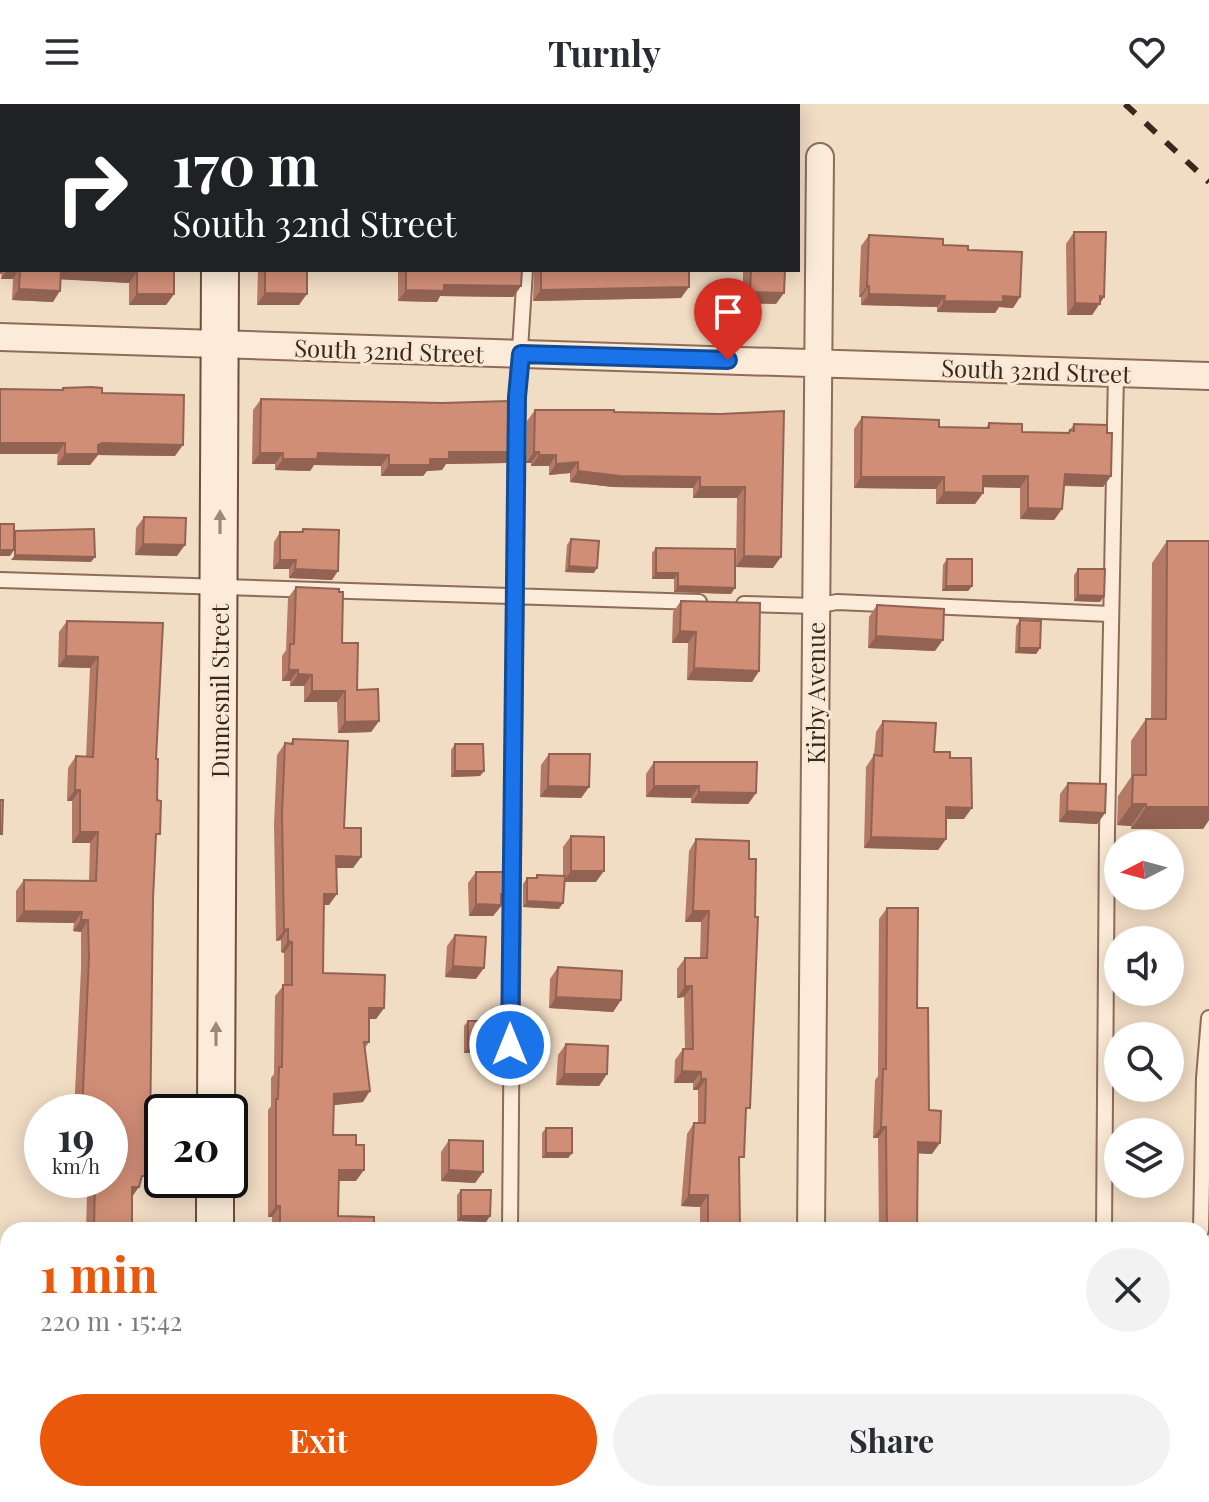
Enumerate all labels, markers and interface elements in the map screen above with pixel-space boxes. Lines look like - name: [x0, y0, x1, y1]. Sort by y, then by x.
- text: Turnly: [548, 28, 661, 76]
- icon: menu: [40, 30, 84, 74]
- icon: heart: [1125, 30, 1169, 74]
- text: 170 m: [172, 126, 319, 201]
- icon: right: [40, 136, 144, 240]
- text: South 32nd Street: [172, 198, 456, 246]
- pin: [694, 278, 762, 360]
- icon: arrive: [706, 290, 750, 334]
- street label: South 32nd Street: [294, 331, 485, 369]
- street label: South 32nd Street: [941, 351, 1132, 389]
- one-way arrow: [214, 509, 226, 534]
- street label: Dumesnil Street: [203, 603, 235, 778]
- street label: Kirby Avenue: [799, 622, 831, 764]
- north arrow: [1104, 830, 1184, 910]
- map controls: [1104, 830, 1184, 1198]
- button: sound: [1104, 926, 1184, 1006]
- position arrow: [468, 1003, 552, 1087]
- one-way arrow: [210, 1021, 223, 1046]
- button: search: [1104, 1022, 1184, 1102]
- speed limit sign: 20: [144, 1094, 248, 1198]
- text: 19: [57, 1109, 95, 1162]
- button: layers: [1104, 1118, 1184, 1198]
- text: km/h: [52, 1152, 100, 1179]
- text: 1 min: [40, 1241, 158, 1305]
- button: close: [1086, 1248, 1170, 1332]
- text: 220 m · 15:42: [40, 1303, 182, 1338]
- button: Exit: [40, 1394, 597, 1486]
- button: Share: [613, 1394, 1170, 1486]

